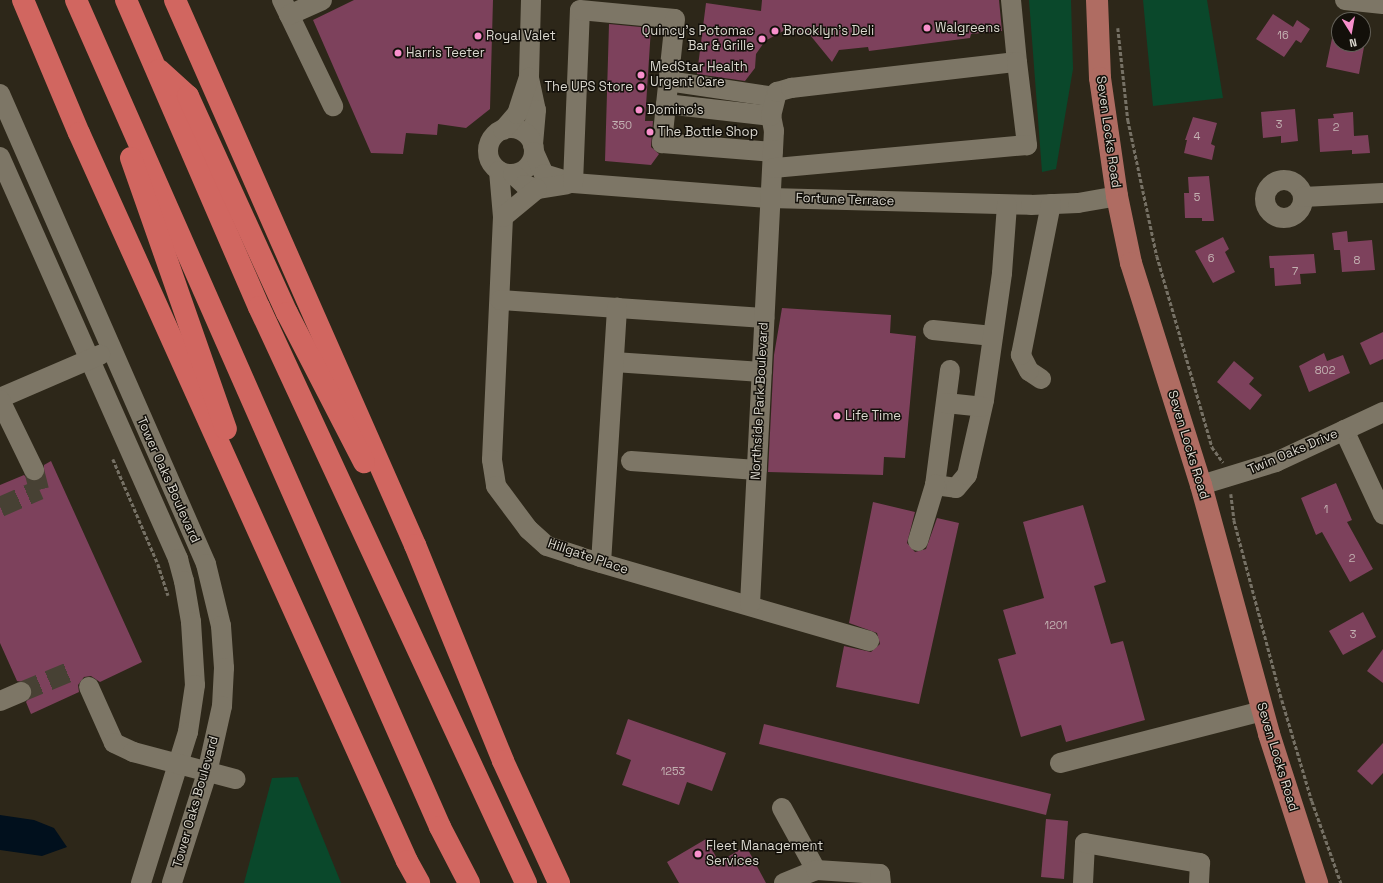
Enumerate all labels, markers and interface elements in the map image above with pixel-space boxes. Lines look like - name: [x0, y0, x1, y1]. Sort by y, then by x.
- north arrow: [1331, 12, 1371, 52]
- place label: Walgreens: [935, 20, 1000, 36]
- place label: Brooklyn's Deli: [783, 23, 874, 39]
- marker: Walgreens: [922, 23, 932, 33]
- place label: Quincy's Potomac Bar & Grille: [642, 24, 754, 55]
- marker: Brooklyn's Deli: [770, 26, 780, 36]
- place label: Royal Valet: [486, 28, 556, 44]
- house number: 16: [1277, 28, 1289, 42]
- marker: Royal Valet: [473, 31, 483, 41]
- marker: Quincy's Potomac Bar & Grille: [757, 34, 767, 44]
- text: N: [1348, 35, 1358, 50]
- place label: Harris Teeter: [406, 45, 485, 61]
- marker: Harris Teeter: [393, 48, 403, 58]
- place label: MedStar Health Urgent Care: [650, 60, 748, 91]
- marker: MedStar Health Urgent Care: [635, 69, 647, 81]
- street label: Seven Locks Road: [1092, 75, 1124, 189]
- place label: The UPS Store: [544, 79, 633, 95]
- marker: The UPS Store: [636, 82, 646, 92]
- place label: Domino's: [647, 102, 704, 118]
- marker: Domino's: [634, 105, 644, 115]
- house number: 3: [1276, 117, 1282, 131]
- house number: 350: [612, 118, 632, 132]
- house number: 2: [1333, 120, 1339, 134]
- place label: The Bottle Shop: [658, 124, 758, 140]
- marker: The Bottle Shop: [645, 127, 655, 137]
- house number: 4: [1194, 129, 1200, 143]
- street label: Fortune Terrace: [795, 190, 895, 210]
- house number: 5: [1194, 190, 1200, 204]
- house number: 6: [1208, 251, 1214, 265]
- house number: 8: [1354, 253, 1360, 267]
- house number: 7: [1292, 264, 1298, 278]
- street label: Northside Park Boulevard: [748, 322, 772, 480]
- house number: 802: [1315, 363, 1335, 377]
- street label: Seven Locks Road: [1164, 389, 1212, 501]
- place label: Life Time: [845, 408, 901, 424]
- marker: Life Time: [832, 411, 842, 421]
- street label: Tower Oaks Boulevard: [133, 415, 203, 545]
- street label: Twin Oaks Drive: [1246, 426, 1340, 478]
- house number: 1: [1324, 502, 1328, 516]
- street label: Hillgate Place: [546, 536, 630, 578]
- house number: 2: [1349, 551, 1355, 565]
- house number: 1201: [1045, 618, 1067, 632]
- house number: 3: [1350, 627, 1356, 641]
- street label: Seven Locks Road: [1253, 701, 1301, 813]
- street label: Tower Oaks Boulevard: [170, 734, 222, 870]
- house number: 1253: [661, 764, 685, 778]
- place label: Fleet Management Services: [706, 839, 823, 870]
- marker: Fleet Management Services: [693, 849, 703, 859]

